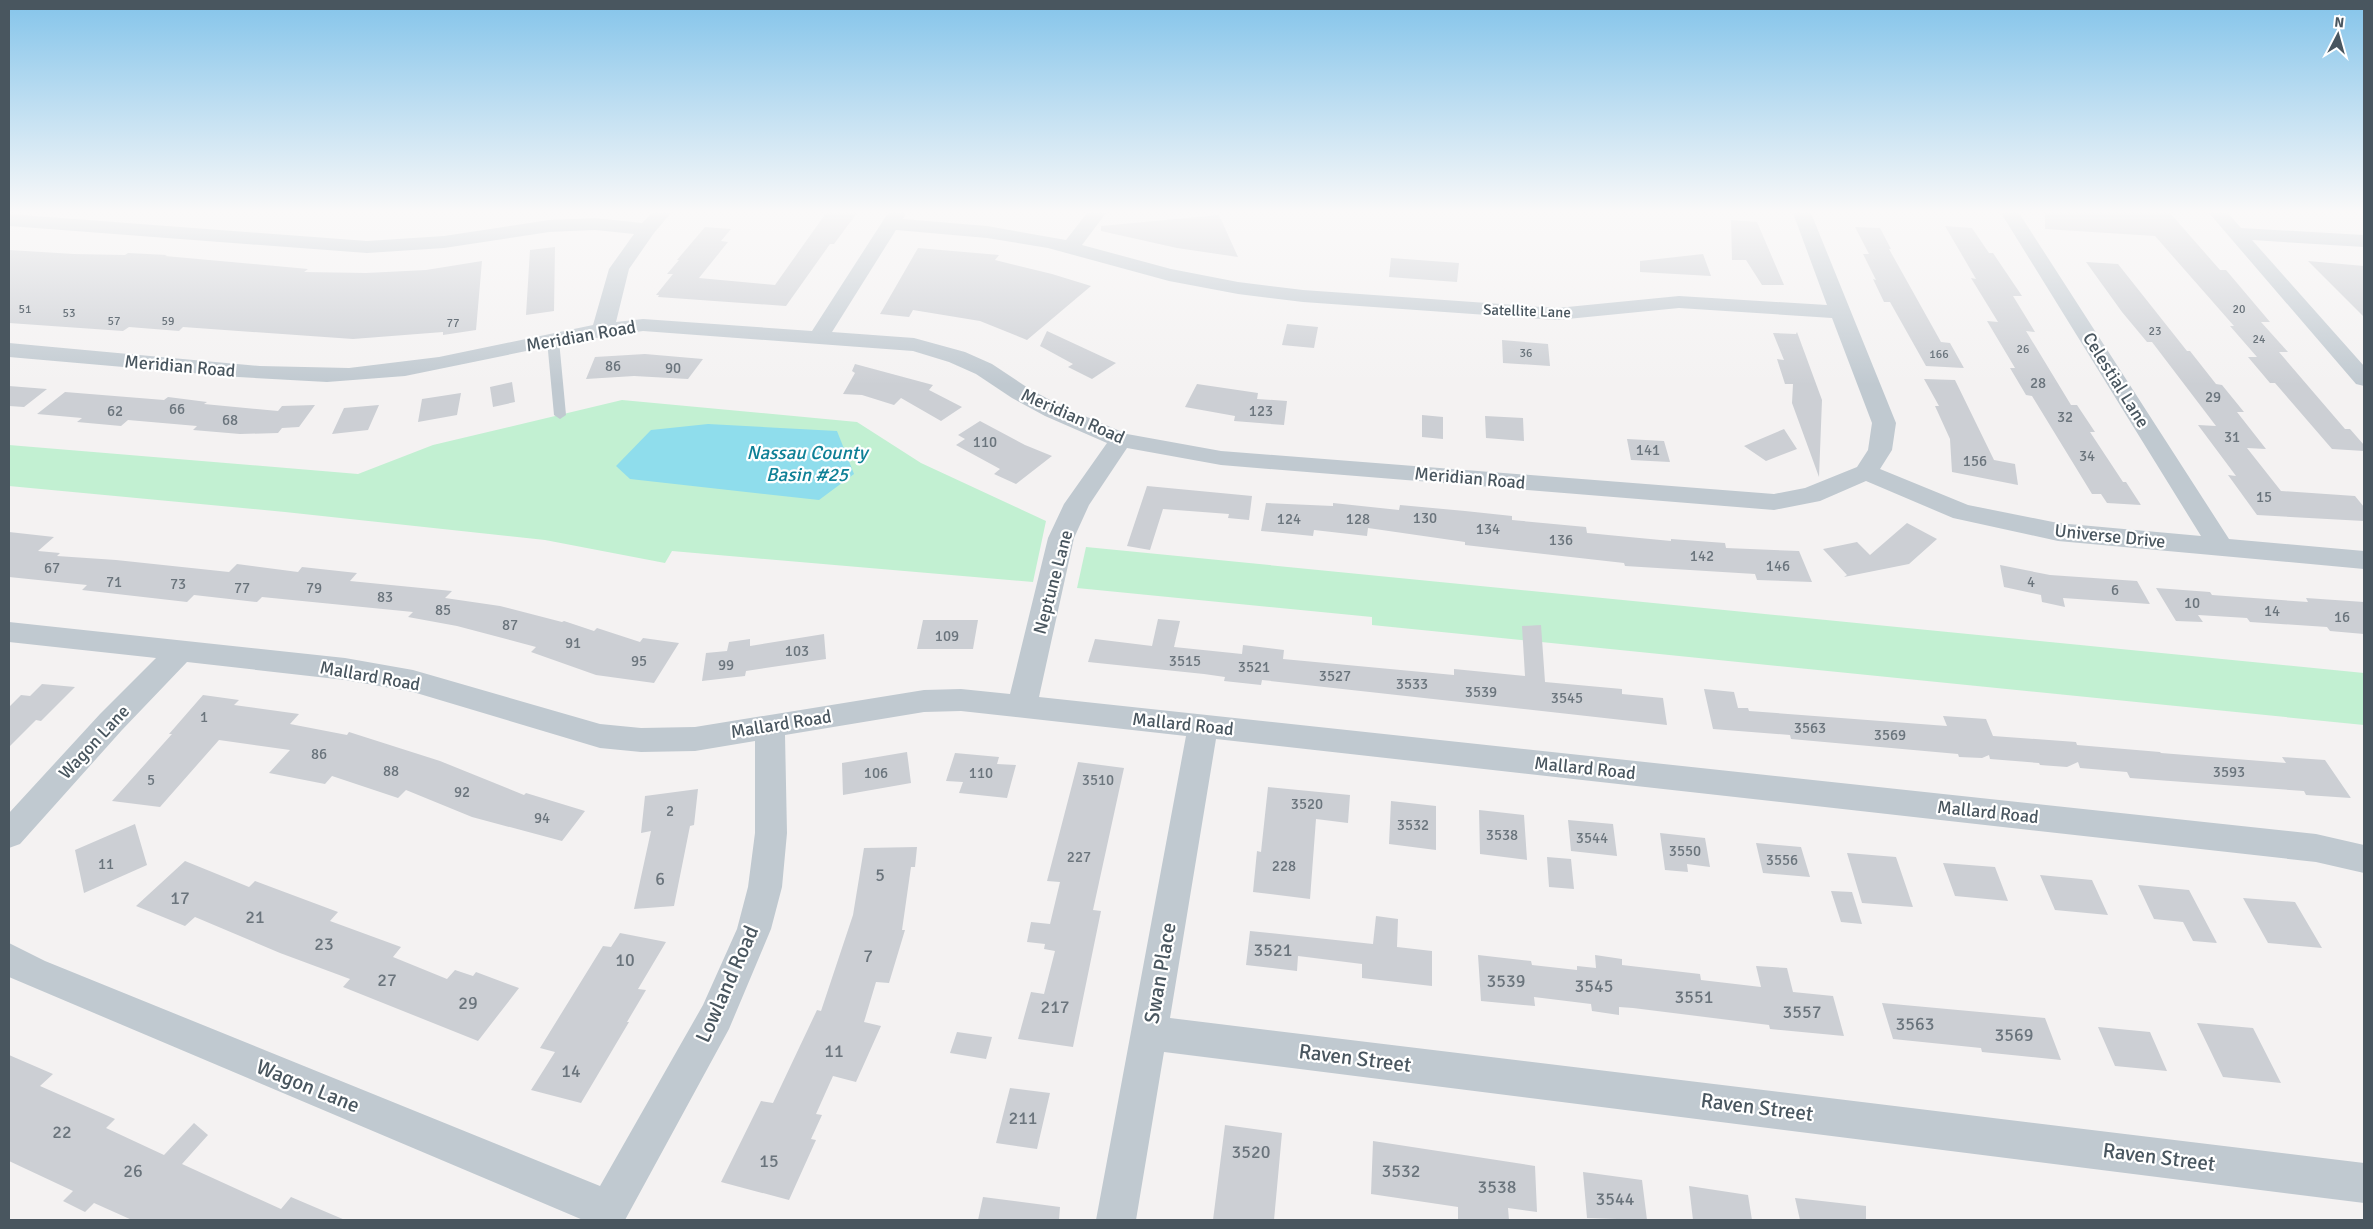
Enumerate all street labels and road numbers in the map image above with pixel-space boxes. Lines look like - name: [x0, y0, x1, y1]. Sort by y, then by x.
- street label: Satellite Lane: [1483, 300, 1571, 322]
- street label: Meridian Road: [524, 316, 638, 356]
- street label: Celestial Lane: [2078, 328, 2154, 432]
- street label: Meridian Road: [124, 350, 236, 382]
- street label: Meridian Road: [1018, 383, 1128, 449]
- street label: Meridian Road: [1414, 462, 1526, 494]
- street label: Universe Drive: [2054, 519, 2166, 553]
- street label: Neptune Lane: [1029, 528, 1077, 636]
- street label: Mallard Road: [318, 656, 422, 696]
- street label: Wagon Lane: [54, 700, 134, 784]
- street label: Mallard Road: [729, 705, 833, 743]
- street label: Mallard Road: [1131, 708, 1235, 740]
- street label: Mallard Road: [1533, 752, 1637, 784]
- street label: Mallard Road: [1936, 796, 2040, 828]
- street label: Lowland Road: [690, 921, 764, 1047]
- street label: Swan Place: [1138, 921, 1182, 1025]
- street label: Raven Street: [1297, 1038, 1413, 1078]
- street label: Wagon Lane: [253, 1054, 363, 1118]
- street label: Raven Street: [1699, 1087, 1815, 1127]
- street label: Raven Street: [2101, 1137, 2217, 1177]

